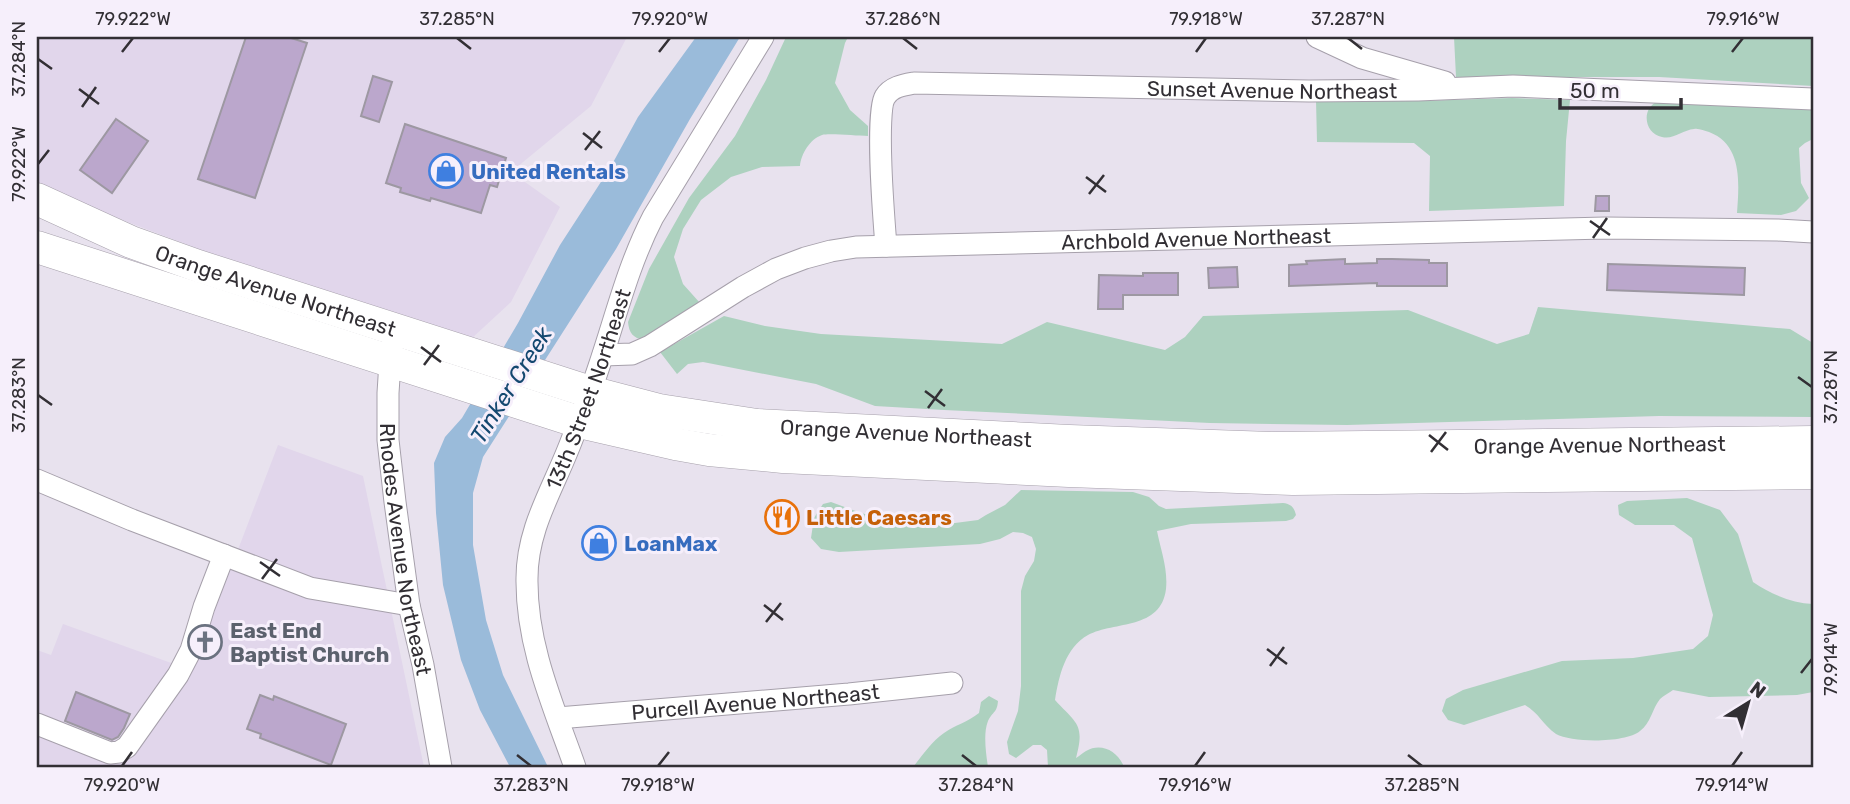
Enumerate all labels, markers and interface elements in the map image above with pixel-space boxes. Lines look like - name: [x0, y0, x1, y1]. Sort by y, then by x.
- text: 79.922°W: [95, 8, 171, 30]
- text: 37.285°N: [419, 8, 495, 30]
- text: 79.920°W: [632, 8, 708, 30]
- text: 37.286°N: [865, 8, 941, 30]
- text: 79.918°W: [1169, 8, 1243, 30]
- text: 37.287°N: [1311, 8, 1385, 30]
- text: 79.916°W: [1706, 8, 1780, 30]
- text: 37.284°N: [8, 21, 30, 97]
- scale bar: [1560, 66, 1680, 110]
- street label: Sunset Avenue Northeast: [1147, 75, 1397, 104]
- text: 50 m: [1570, 78, 1620, 103]
- text: 79.922°W: [8, 126, 30, 202]
- shop icon: United Rentals: [427, 152, 465, 190]
- place label: United Rentals: [471, 159, 626, 184]
- street label: Archbold Avenue Northeast: [1061, 222, 1331, 254]
- street label: Orange Avenue Northeast: [152, 239, 399, 341]
- street label: 13th Street Northeast: [540, 285, 635, 493]
- water label: Tinker Creek: [464, 321, 558, 448]
- text: 37.287°N: [1820, 350, 1842, 424]
- text: 37.283°N: [8, 357, 30, 433]
- street label: Orange Avenue Northeast: [780, 414, 1033, 452]
- street label: Rhodes Avenue Northeast: [375, 423, 437, 677]
- street label: Orange Avenue Northeast: [1474, 430, 1726, 458]
- restaurant icon: Little Caesars: [763, 498, 801, 536]
- place label: Little Caesars: [806, 505, 952, 530]
- shop icon: LoanMax: [580, 524, 618, 562]
- place label: LoanMax: [624, 531, 718, 556]
- place label: East End Baptist Church: [230, 618, 389, 667]
- text: 79.914°W: [1820, 622, 1842, 696]
- church icon: East End Baptist Church: [186, 623, 224, 661]
- north arrow: [1714, 668, 1784, 738]
- text: N: [1746, 677, 1770, 703]
- street label: Purcell Avenue Northeast: [630, 678, 881, 724]
- text: 79.920°W: [84, 774, 160, 796]
- text: 37.283°N: [493, 774, 569, 796]
- text: 79.918°W: [621, 774, 695, 796]
- text: 37.284°N: [938, 774, 1014, 796]
- text: 79.916°W: [1158, 774, 1232, 796]
- text: 37.285°N: [1384, 774, 1460, 796]
- text: 79.914°W: [1695, 774, 1769, 796]

